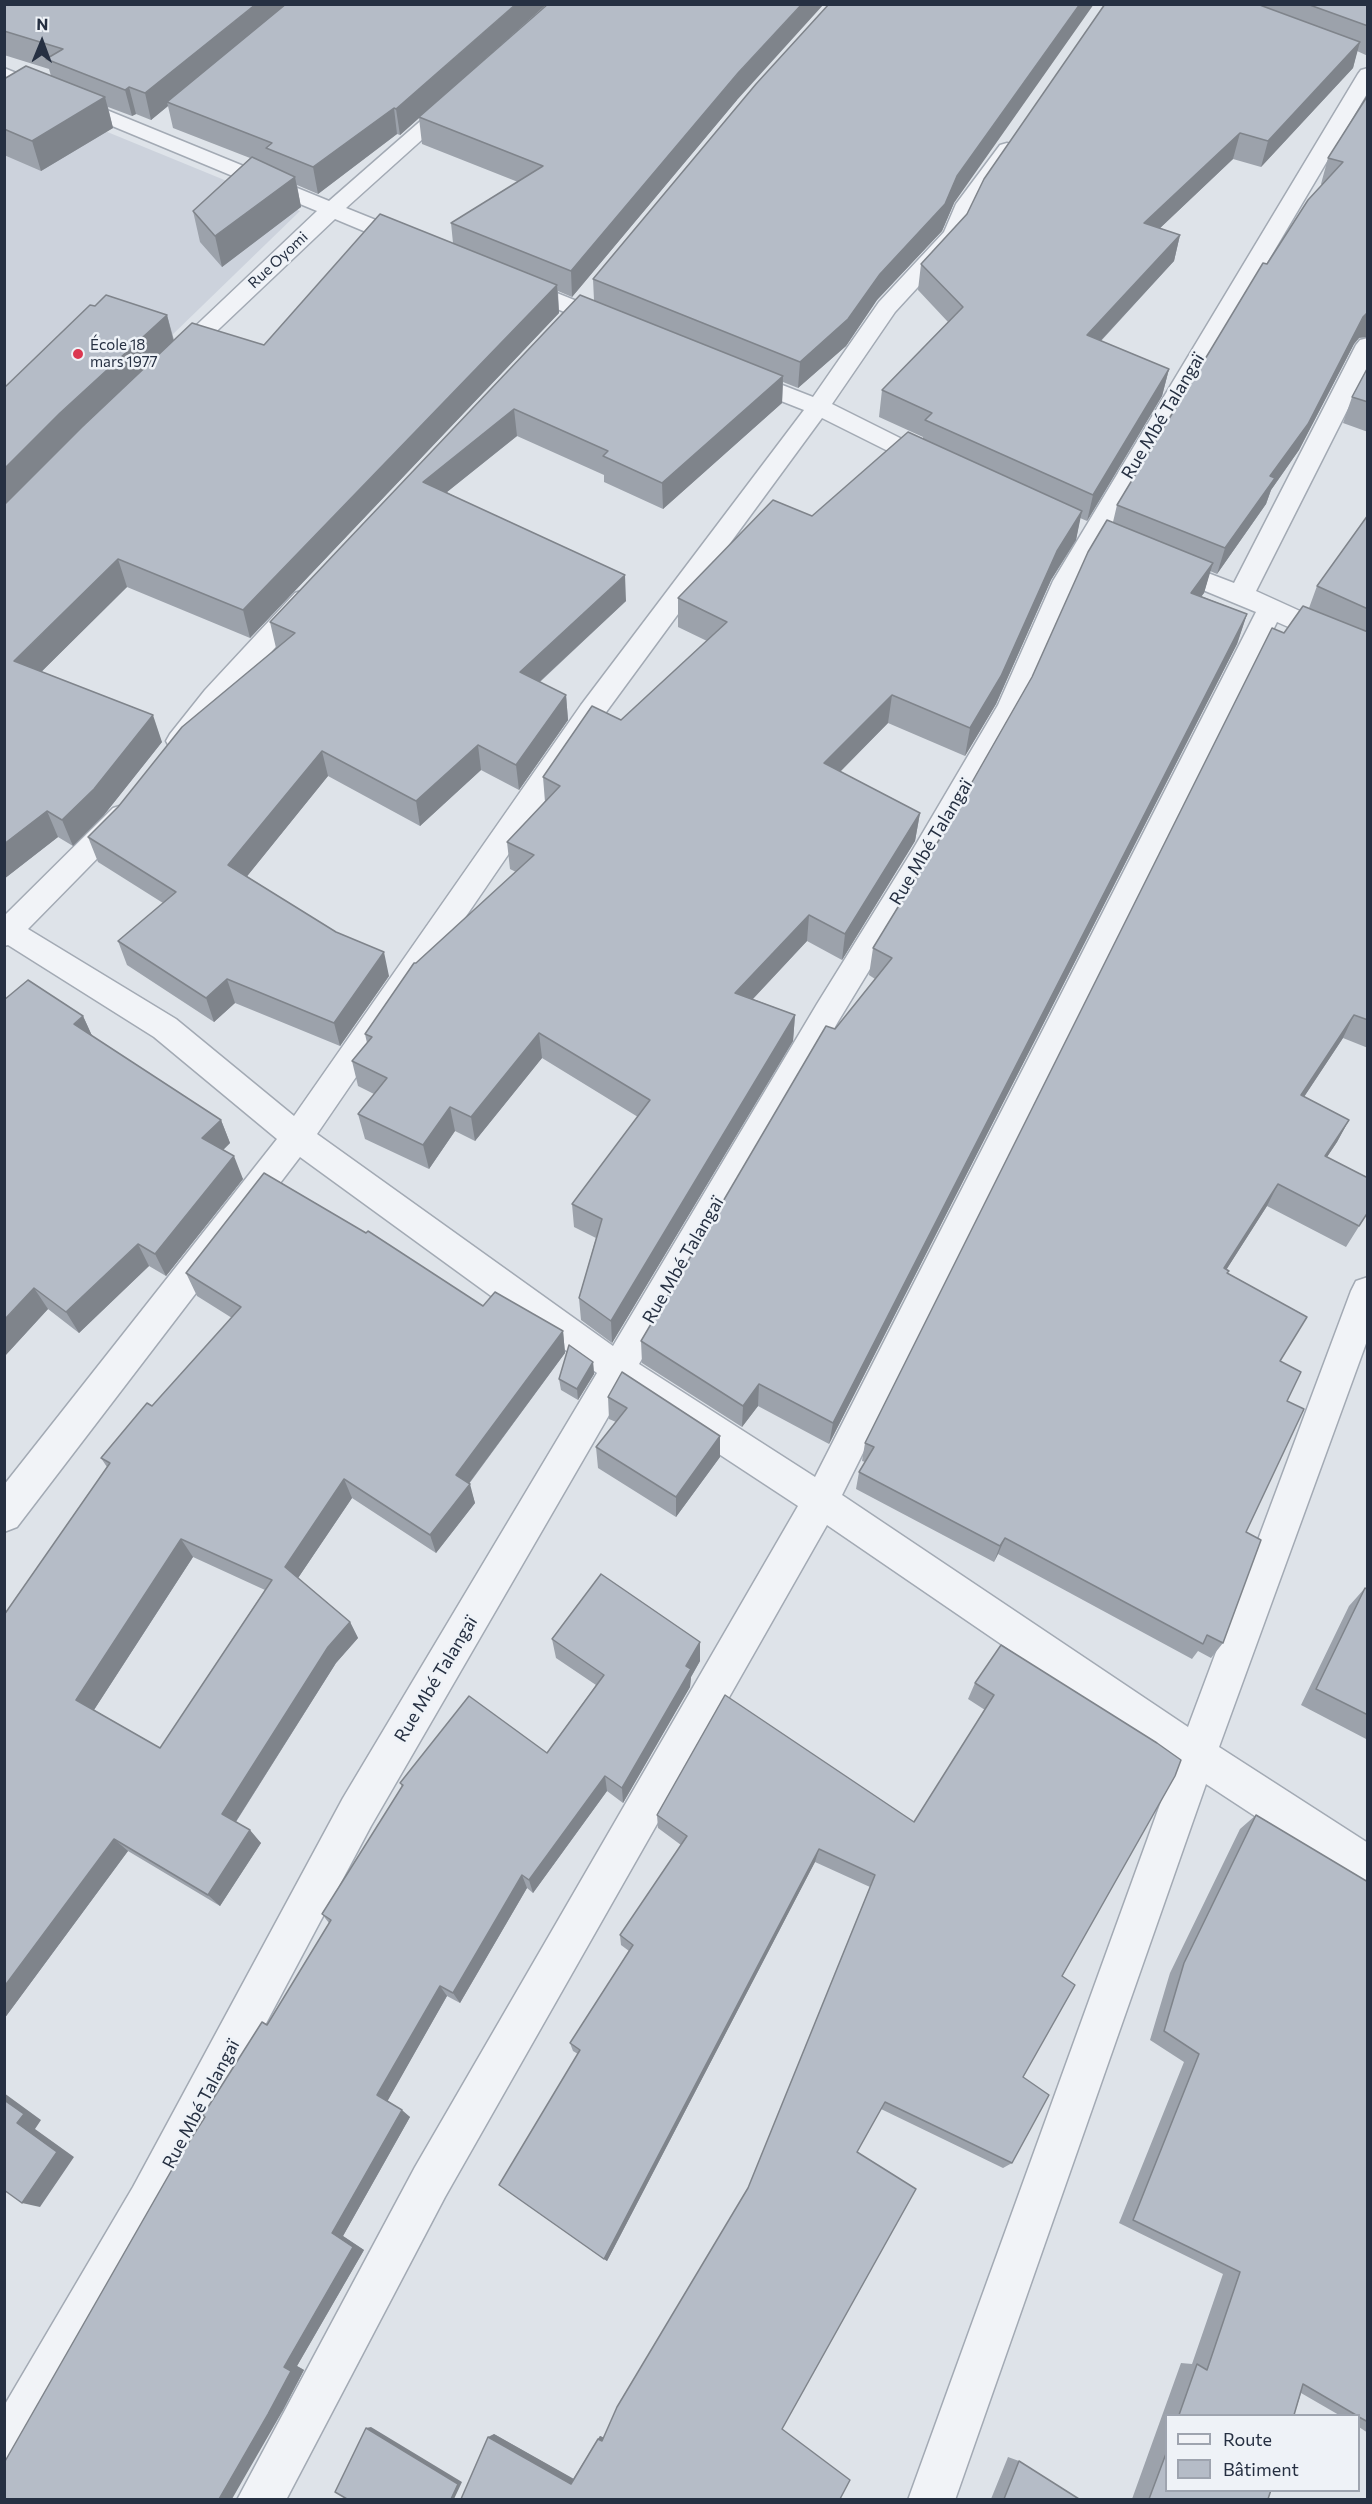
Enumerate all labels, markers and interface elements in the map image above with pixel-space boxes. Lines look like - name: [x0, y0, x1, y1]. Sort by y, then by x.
- north arrow: [12, 12, 72, 72]
- text: N: [36, 14, 48, 33]
- street label: Rue Oyomi: [245, 228, 311, 292]
- place label: École 18 mars 1977: [90, 336, 158, 371]
- marker: École 18 mars 1977: [71, 347, 85, 361]
- street label: Rue Mbé Talangaï: [1117, 349, 1209, 483]
- street label: Rue Mbé Talangaï: [885, 775, 977, 909]
- street label: Rue Mbé Talangaï: [638, 1193, 728, 1327]
- street label: Rue Mbé Talangaï: [390, 1612, 482, 1746]
- street label: Rue Mbé Talangaï: [158, 2036, 244, 2172]
- legend: [1165, 2414, 1360, 2492]
- text: Route: [1223, 2428, 1272, 2450]
- text: Bâtiment: [1223, 2458, 1299, 2480]

